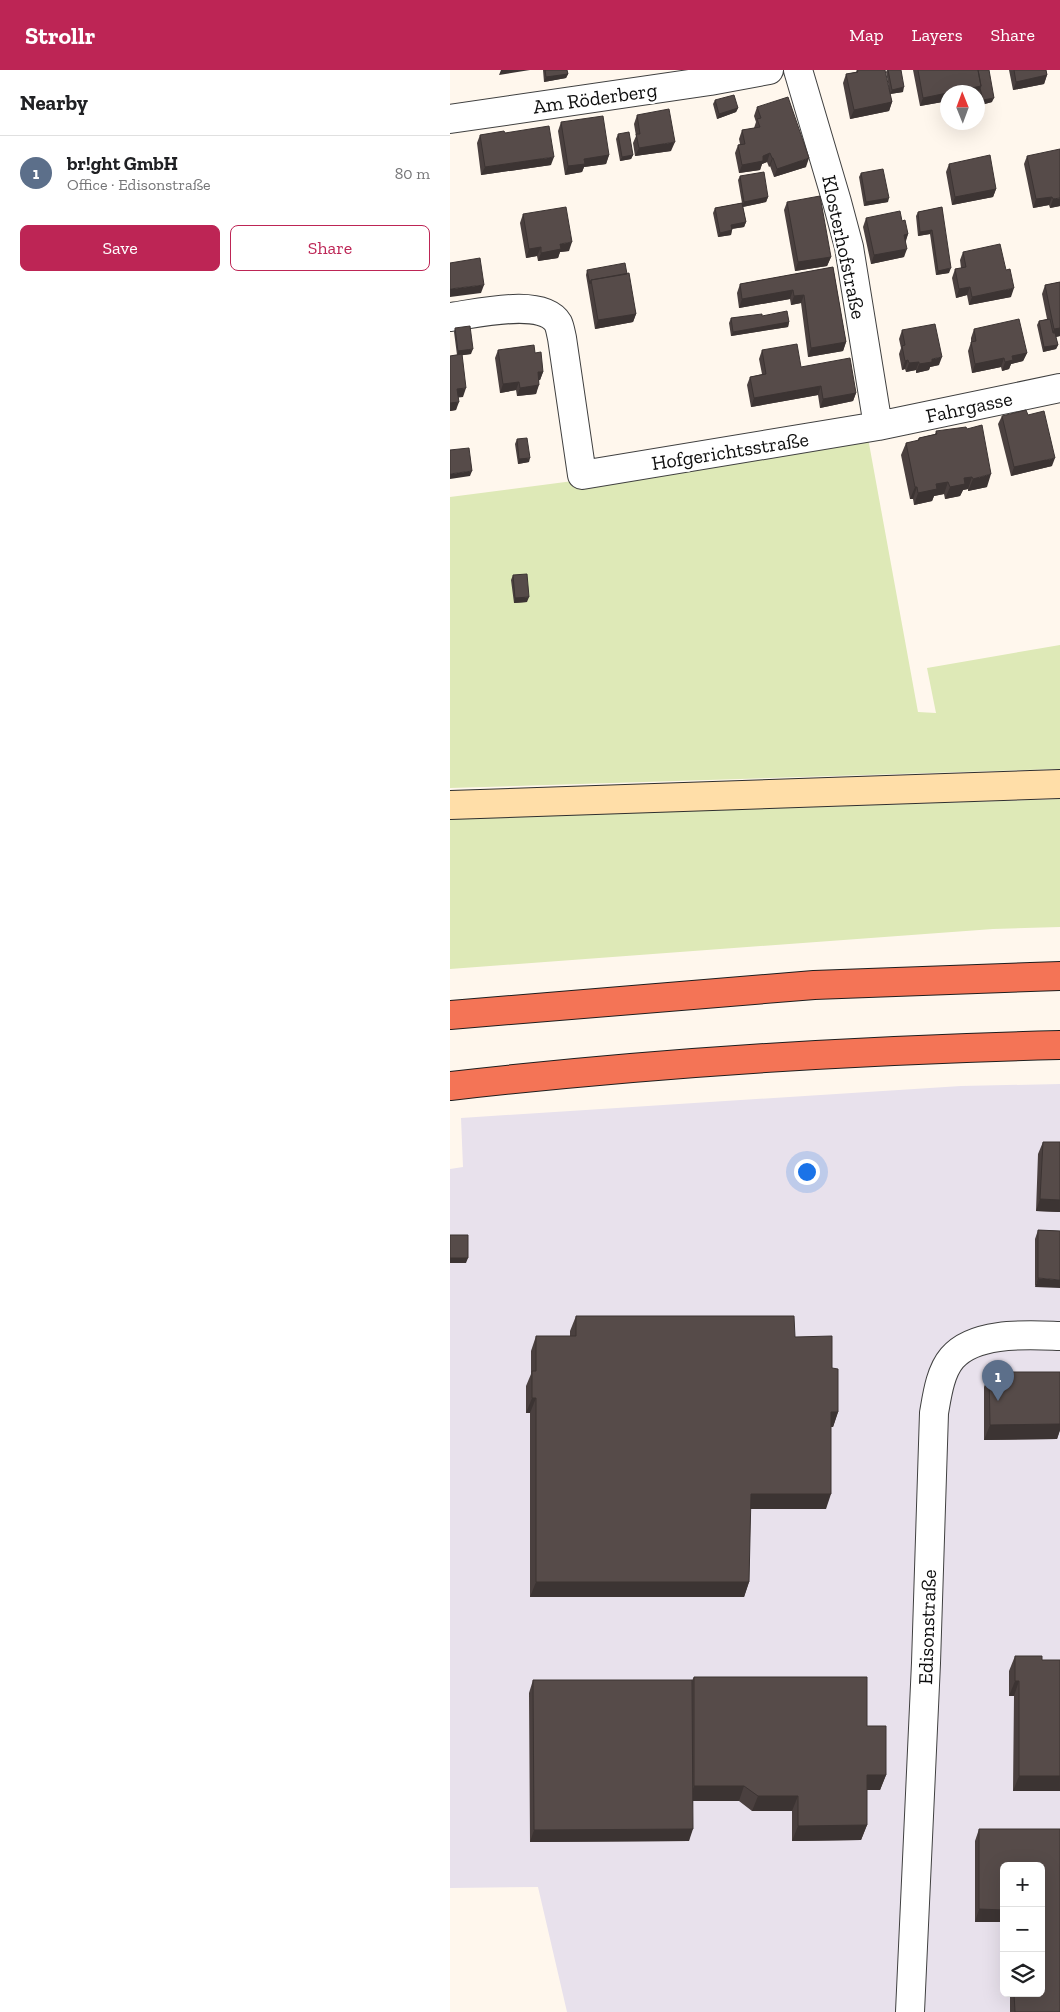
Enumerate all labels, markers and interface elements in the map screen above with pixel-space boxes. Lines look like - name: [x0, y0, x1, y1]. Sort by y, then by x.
- text: Strollr: [25, 21, 95, 50]
- text: Map: [849, 24, 884, 46]
- text: Layers: [912, 24, 963, 46]
- text: Share: [991, 24, 1035, 46]
- street label: Am Röderberg: [531, 77, 659, 119]
- north arrow: [940, 85, 985, 130]
- text: Nearby: [20, 90, 88, 115]
- text: br!ght GmbH: [67, 152, 178, 175]
- text: 1: [33, 164, 39, 183]
- text: 80 m: [395, 164, 430, 183]
- street label: Klosterhofstraße: [817, 173, 871, 321]
- text: Office · Edisonstraße: [67, 175, 211, 194]
- button: Save: [20, 225, 220, 271]
- button: Share: [230, 225, 430, 271]
- street label: Fahrgasse: [924, 386, 1014, 428]
- street label: Hofgerichtsstraße: [650, 427, 810, 475]
- your location: [794, 1159, 820, 1185]
- pin: 1: [982, 1360, 1014, 1401]
- street label: Edisonstraße: [913, 1569, 941, 1685]
- map controls: [1000, 1862, 1045, 1997]
- button: +: [1000, 1862, 1045, 1907]
- button: −: [1000, 1907, 1045, 1952]
- button: layers: [1000, 1952, 1045, 1997]

